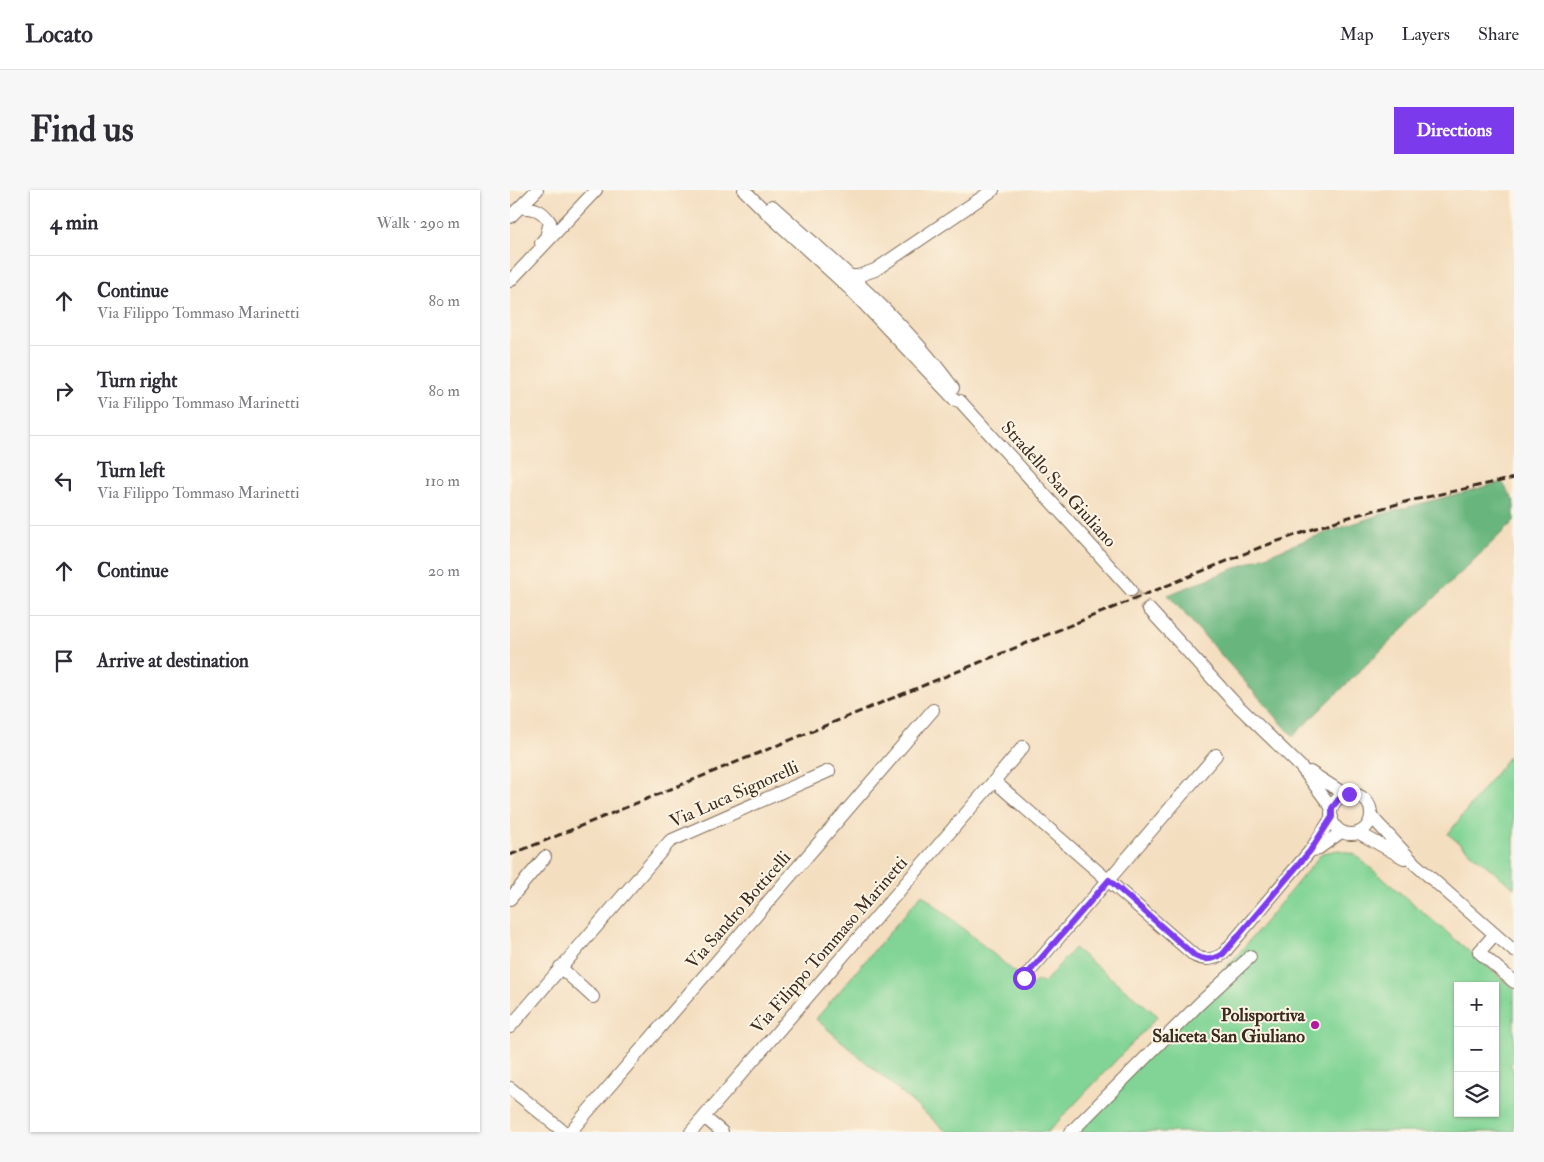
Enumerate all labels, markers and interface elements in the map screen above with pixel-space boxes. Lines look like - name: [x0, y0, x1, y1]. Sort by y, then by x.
- text: Locato: [25, 19, 93, 50]
- text: Map: [1340, 23, 1374, 46]
- text: Layers: [1402, 23, 1450, 46]
- text: Share: [1478, 23, 1519, 46]
- button: Directions: [1394, 107, 1514, 154]
- text: Find us: [30, 108, 134, 152]
- text: 4 min: [50, 209, 98, 236]
- text: Walk · 290 m: [377, 213, 460, 233]
- text: Continue: [97, 279, 168, 303]
- icon: ahead: [50, 287, 78, 315]
- text: 80 m: [429, 291, 460, 311]
- text: Via Filippo Tommaso Marinetti: [97, 303, 299, 323]
- text: Turn right: [97, 369, 177, 393]
- icon: right: [50, 377, 78, 405]
- text: 80 m: [429, 381, 460, 401]
- text: Via Filippo Tommaso Marinetti: [97, 393, 299, 413]
- street label: Stradello San Giuliano: [996, 416, 1122, 553]
- text: Turn left: [97, 459, 165, 483]
- icon: left: [50, 467, 78, 495]
- text: 110 m: [425, 471, 460, 491]
- text: Via Filippo Tommaso Marinetti: [97, 483, 299, 503]
- icon: ahead: [50, 557, 78, 585]
- text: Continue: [97, 559, 168, 583]
- text: 20 m: [428, 561, 460, 581]
- icon: arrive: [50, 647, 78, 675]
- text: Arrive at destination: [97, 649, 249, 673]
- street label: Via Luca Signorelli: [666, 756, 803, 833]
- route end: [1338, 783, 1361, 806]
- street label: Via Sandro Botticelli: [681, 846, 796, 974]
- street label: Via Filippo Tommaso Marinetti: [746, 852, 913, 1039]
- route start: [1013, 967, 1036, 990]
- map controls: [1454, 982, 1499, 1117]
- button: +: [1454, 982, 1499, 1027]
- place label: Polisportiva Saliceta San Giuliano: [1152, 1004, 1306, 1048]
- marker: Polisportiva Saliceta San Giuliano: [1309, 1019, 1321, 1031]
- button: −: [1454, 1027, 1499, 1072]
- button: layers: [1454, 1072, 1499, 1117]

